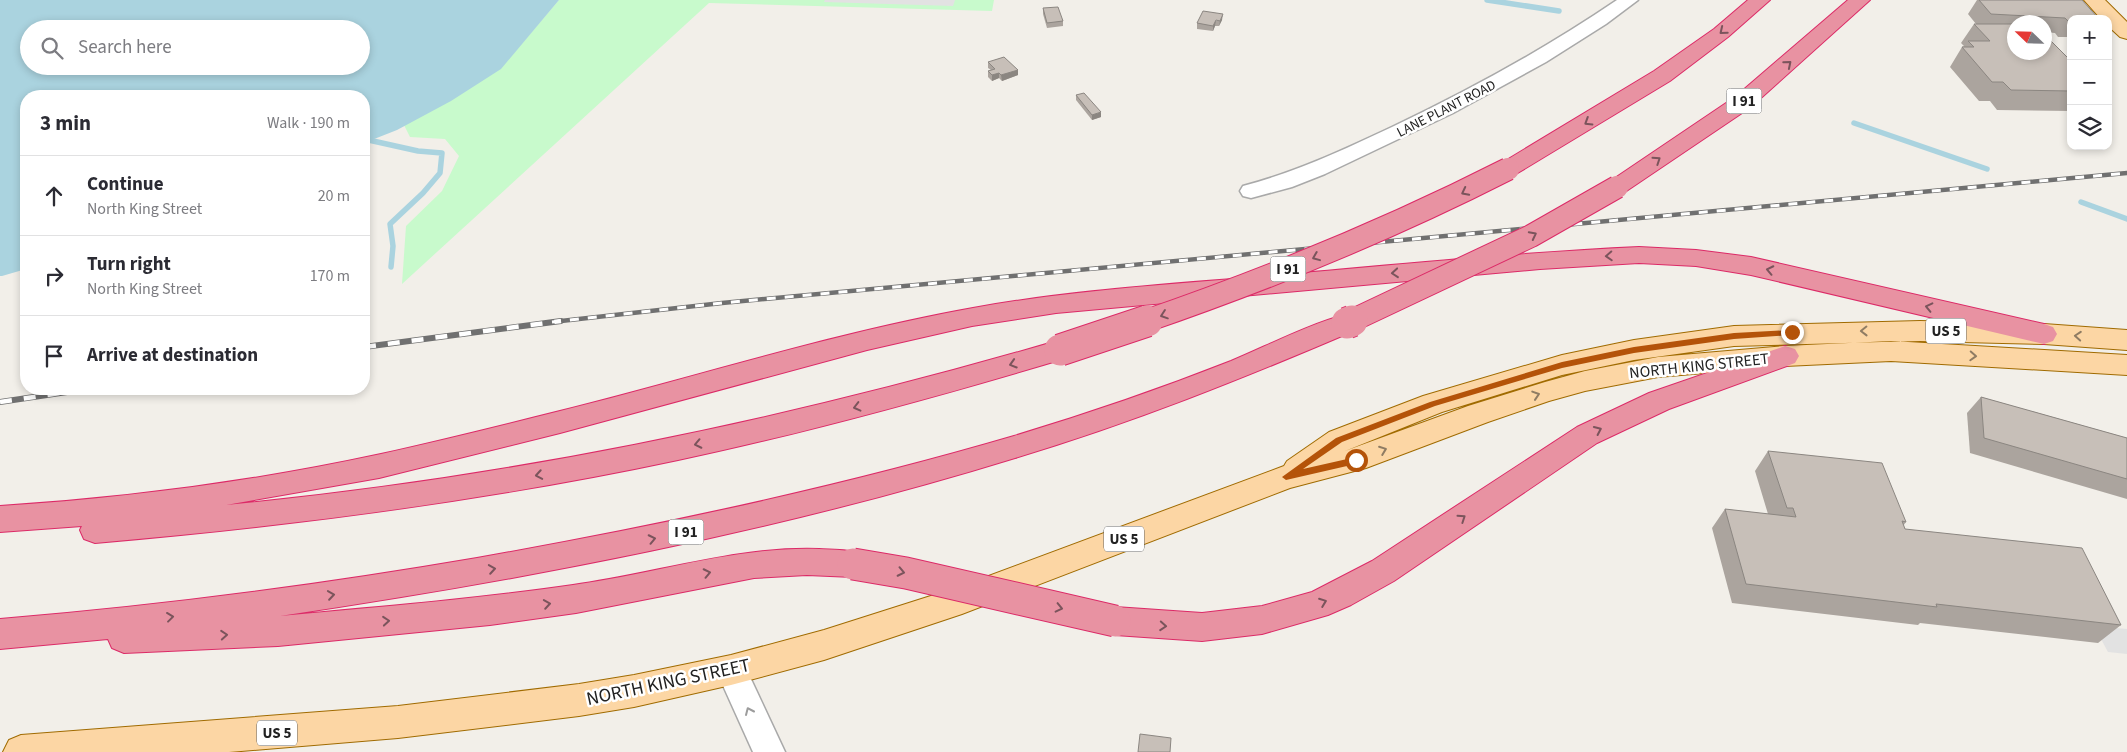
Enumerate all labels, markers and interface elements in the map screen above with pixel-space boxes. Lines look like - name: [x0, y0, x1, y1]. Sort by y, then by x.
- north arrow: [2007, 15, 2052, 60]
- map controls: [2067, 15, 2112, 150]
- button: +: [2067, 15, 2112, 60]
- search box: [20, 20, 370, 75]
- one-way arrow: [1720, 26, 1729, 34]
- icon: search: [38, 34, 66, 62]
- text: Search here: [78, 34, 172, 61]
- button: −: [2067, 60, 2112, 105]
- one-way arrow: [1782, 61, 1791, 70]
- street label: LANE PLANT ROAD: [1393, 75, 1499, 142]
- road number: I 91: [1726, 88, 1762, 114]
- button: layers: [2067, 105, 2112, 150]
- text: 3 min: [40, 108, 91, 138]
- text: Walk · 190 m: [267, 112, 350, 134]
- one-way arrow: [1585, 116, 1594, 126]
- one-way arrow: [1651, 157, 1661, 166]
- text: Continue: [87, 171, 164, 198]
- icon: ahead: [40, 182, 68, 210]
- text: 20 m: [318, 185, 350, 207]
- one-way arrow: [1461, 186, 1470, 196]
- text: North King Street: [87, 198, 202, 220]
- one-way arrow: [1528, 231, 1537, 241]
- text: Turn right: [87, 251, 171, 278]
- one-way arrow: [1312, 251, 1321, 262]
- one-way arrow: [1605, 251, 1613, 262]
- road number: I 91: [1270, 256, 1306, 282]
- icon: right: [40, 262, 68, 290]
- text: 170 m: [310, 265, 350, 287]
- one-way arrow: [1766, 265, 1775, 276]
- one-way arrow: [1390, 267, 1398, 278]
- text: North King Street: [87, 278, 202, 300]
- one-way arrow: [1924, 302, 1933, 313]
- one-way arrow: [1161, 309, 1169, 319]
- road number: US 5: [1926, 318, 1966, 344]
- route end: [1781, 321, 1804, 344]
- one-way arrow: [1859, 326, 1867, 337]
- one-way arrow: [2074, 331, 2082, 342]
- icon: arrive: [40, 342, 68, 370]
- text: Arrive at destination: [87, 342, 258, 369]
- street label: NORTH KING STREET: [1628, 348, 1770, 384]
- one-way arrow: [1970, 351, 1978, 361]
- one-way arrow: [1010, 359, 1018, 369]
- one-way arrow: [1531, 391, 1540, 401]
- one-way arrow: [852, 401, 861, 412]
- one-way arrow: [1593, 426, 1602, 436]
- one-way arrow: [694, 438, 703, 449]
- one-way arrow: [1378, 446, 1387, 456]
- route start: [1345, 449, 1368, 472]
- one-way arrow: [534, 469, 543, 479]
- one-way arrow: [1456, 515, 1465, 524]
- road number: I 91: [668, 520, 704, 544]
- road number: US 5: [1104, 526, 1144, 552]
- one-way arrow: [647, 534, 656, 545]
- one-way arrow: [487, 564, 496, 574]
- one-way arrow: [896, 566, 905, 577]
- one-way arrow: [702, 568, 711, 578]
- one-way arrow: [328, 590, 336, 601]
- one-way arrow: [1318, 598, 1327, 608]
- one-way arrow: [543, 599, 551, 609]
- one-way arrow: [1055, 602, 1064, 613]
- one-way arrow: [167, 612, 175, 623]
- one-way arrow: [382, 616, 390, 627]
- one-way arrow: [1160, 620, 1168, 631]
- one-way arrow: [220, 629, 228, 640]
- street label: NORTH KING STREET: [584, 652, 753, 713]
- one-way arrow: [745, 707, 756, 716]
- road number: US 5: [257, 720, 297, 746]

